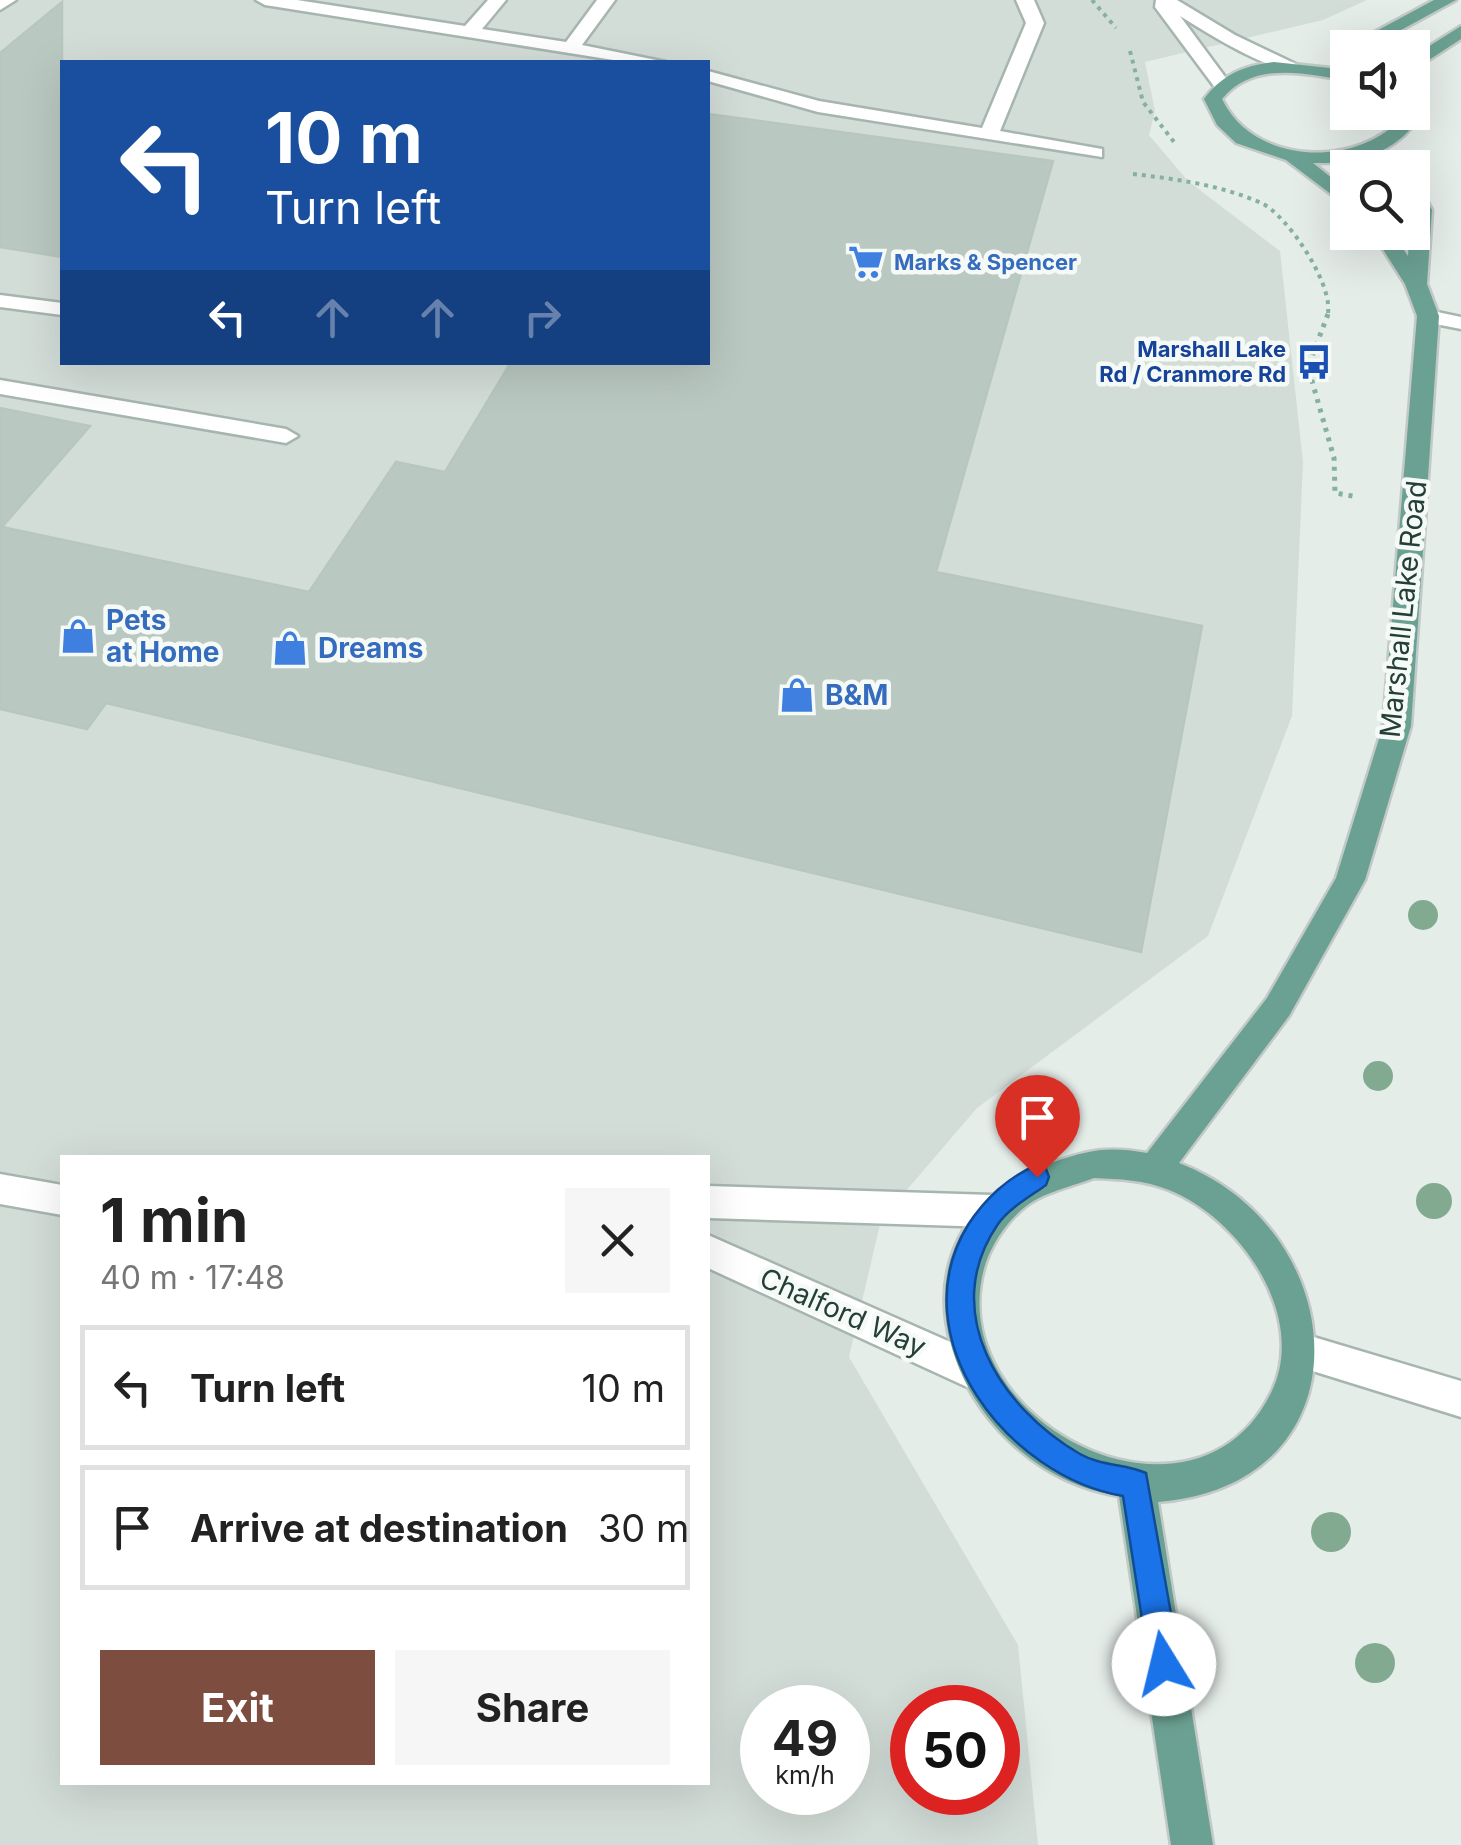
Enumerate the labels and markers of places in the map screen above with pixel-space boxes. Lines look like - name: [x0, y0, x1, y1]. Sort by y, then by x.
- supermarket icon: Marks & Spencer: [847, 243, 885, 281]
- place label: Marks & Spencer: [894, 249, 1077, 275]
- place label: Marshall Lake Rd / Cranmore Rd: [1099, 336, 1286, 387]
- bus stop icon: Marshall Lake Rd / Cranmore Rd: [1295, 343, 1333, 381]
- place label: Pets at Home: [106, 603, 219, 669]
- shop icon: Pets at Home: [59, 617, 97, 655]
- shop icon: Dreams: [271, 629, 309, 667]
- place label: Dreams: [318, 631, 423, 665]
- shop icon: B&M: [778, 676, 816, 714]
- place label: B&M: [825, 678, 888, 712]
- pin: [995, 1075, 1080, 1178]

